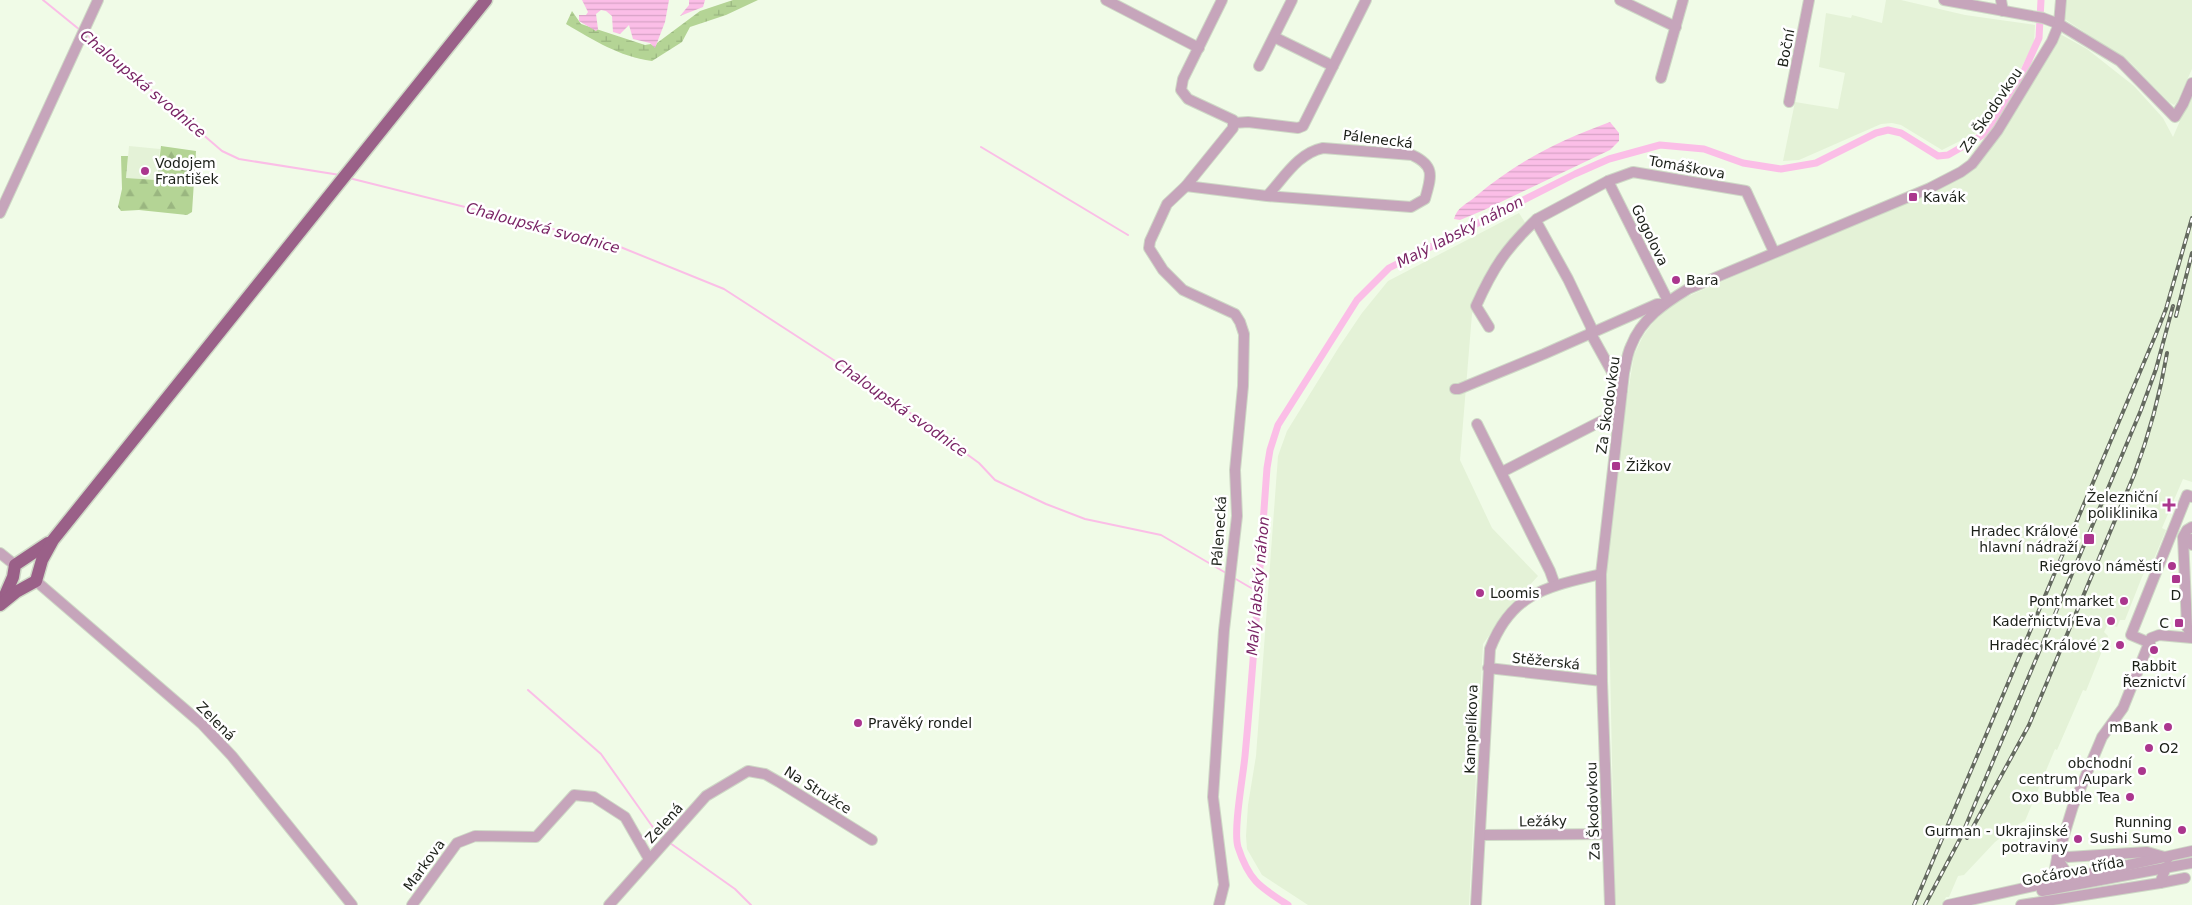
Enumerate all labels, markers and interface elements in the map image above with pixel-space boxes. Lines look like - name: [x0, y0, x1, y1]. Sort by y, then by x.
- water label: Chaloupská svodnice: [76, 26, 210, 142]
- street label: Boční: [1774, 26, 1798, 68]
- street label: Za Škodovkou: [1956, 64, 2025, 155]
- street label: Pálenecká: [1342, 127, 1414, 151]
- street label: Tomáškova: [1647, 152, 1726, 182]
- place label: Vodojem František: [155, 155, 220, 187]
- marker: Vodojem František: [139, 165, 151, 177]
- place label: Kavák: [1923, 189, 1966, 205]
- marker: Kavák: [1907, 191, 1919, 203]
- water label: Malý labský náhon: [1394, 192, 1526, 272]
- water label: Chaloupská svodnice: [464, 199, 622, 257]
- street label: Gogolova: [1628, 202, 1672, 268]
- place label: Bara: [1686, 272, 1719, 288]
- marker: Bara: [1670, 274, 1682, 286]
- water label: Chaloupská svodnice: [831, 355, 971, 461]
- street label: Za Škodovkou: [1592, 355, 1623, 455]
- place label: Žižkov: [1626, 457, 1671, 474]
- marker: Žižkov: [1610, 460, 1622, 472]
- place label: Železniční poliklinika: [2087, 488, 2159, 521]
- street label: Pálenecká: [1209, 495, 1229, 567]
- marker: Železniční poliklinika: [2162, 498, 2176, 512]
- water label: Malý labský náhon: [1243, 516, 1273, 656]
- place label: Hradec Králové hlavní nádraží: [1971, 523, 2079, 555]
- marker: Hradec Králové hlavní nádraží: [2082, 532, 2096, 546]
- place label: Riegrovo náměstí: [2039, 558, 2163, 574]
- marker: Riegrovo náměstí: [2166, 560, 2178, 572]
- marker: D: [2170, 573, 2182, 585]
- place label: Loomis: [1490, 585, 1540, 601]
- marker: Loomis: [1474, 587, 1486, 599]
- place label: D: [2171, 587, 2181, 603]
- place label: Pont market: [2029, 593, 2115, 609]
- marker: Pont market: [2118, 595, 2130, 607]
- place label: Kadeřnictví Eva: [1992, 613, 2101, 629]
- marker: Kadeřnictví Eva: [2105, 615, 2117, 627]
- place label: C: [2159, 615, 2169, 631]
- marker: C: [2173, 617, 2185, 629]
- place label: Hradec Králové 2: [1989, 637, 2110, 653]
- marker: Hradec Králové 2: [2114, 639, 2126, 651]
- marker: Rabbit Řeznictví: [2148, 644, 2160, 656]
- street label: Stěžerská: [1511, 649, 1581, 673]
- place label: Rabbit Řeznictví: [2122, 658, 2187, 690]
- street label: Kampelíkova: [1461, 684, 1481, 774]
- street label: Zelená: [193, 698, 239, 744]
- place label: Pravěký rondel: [868, 715, 972, 731]
- marker: Pravěký rondel: [852, 717, 864, 729]
- place label: mBank: [2109, 719, 2159, 735]
- marker: mBank: [2162, 721, 2174, 733]
- place label: O2: [2159, 740, 2179, 756]
- marker: O2: [2143, 742, 2155, 754]
- place label: obchodní centrum Aupark: [2019, 755, 2133, 787]
- street label: Za Škodovkou: [1582, 762, 1603, 861]
- street label: Na Stružce: [781, 763, 855, 817]
- marker: obchodní centrum Aupark: [2136, 765, 2148, 777]
- place label: Oxo Bubble Tea: [2012, 789, 2120, 805]
- marker: Oxo Bubble Tea: [2124, 791, 2136, 803]
- street label: Zelená: [642, 800, 686, 846]
- street label: Ležáky: [1519, 813, 1567, 829]
- place label: Running Sushi Sumo: [2090, 814, 2172, 846]
- place label: Gurman - Ukrajinské potraviny: [1925, 823, 2068, 855]
- marker: Running Sushi Sumo: [2176, 824, 2188, 836]
- marker: Gurman - Ukrajinské potraviny: [2072, 833, 2084, 845]
- street label: Markova: [400, 836, 448, 894]
- street label: Gočárova třída: [2021, 853, 2125, 889]

